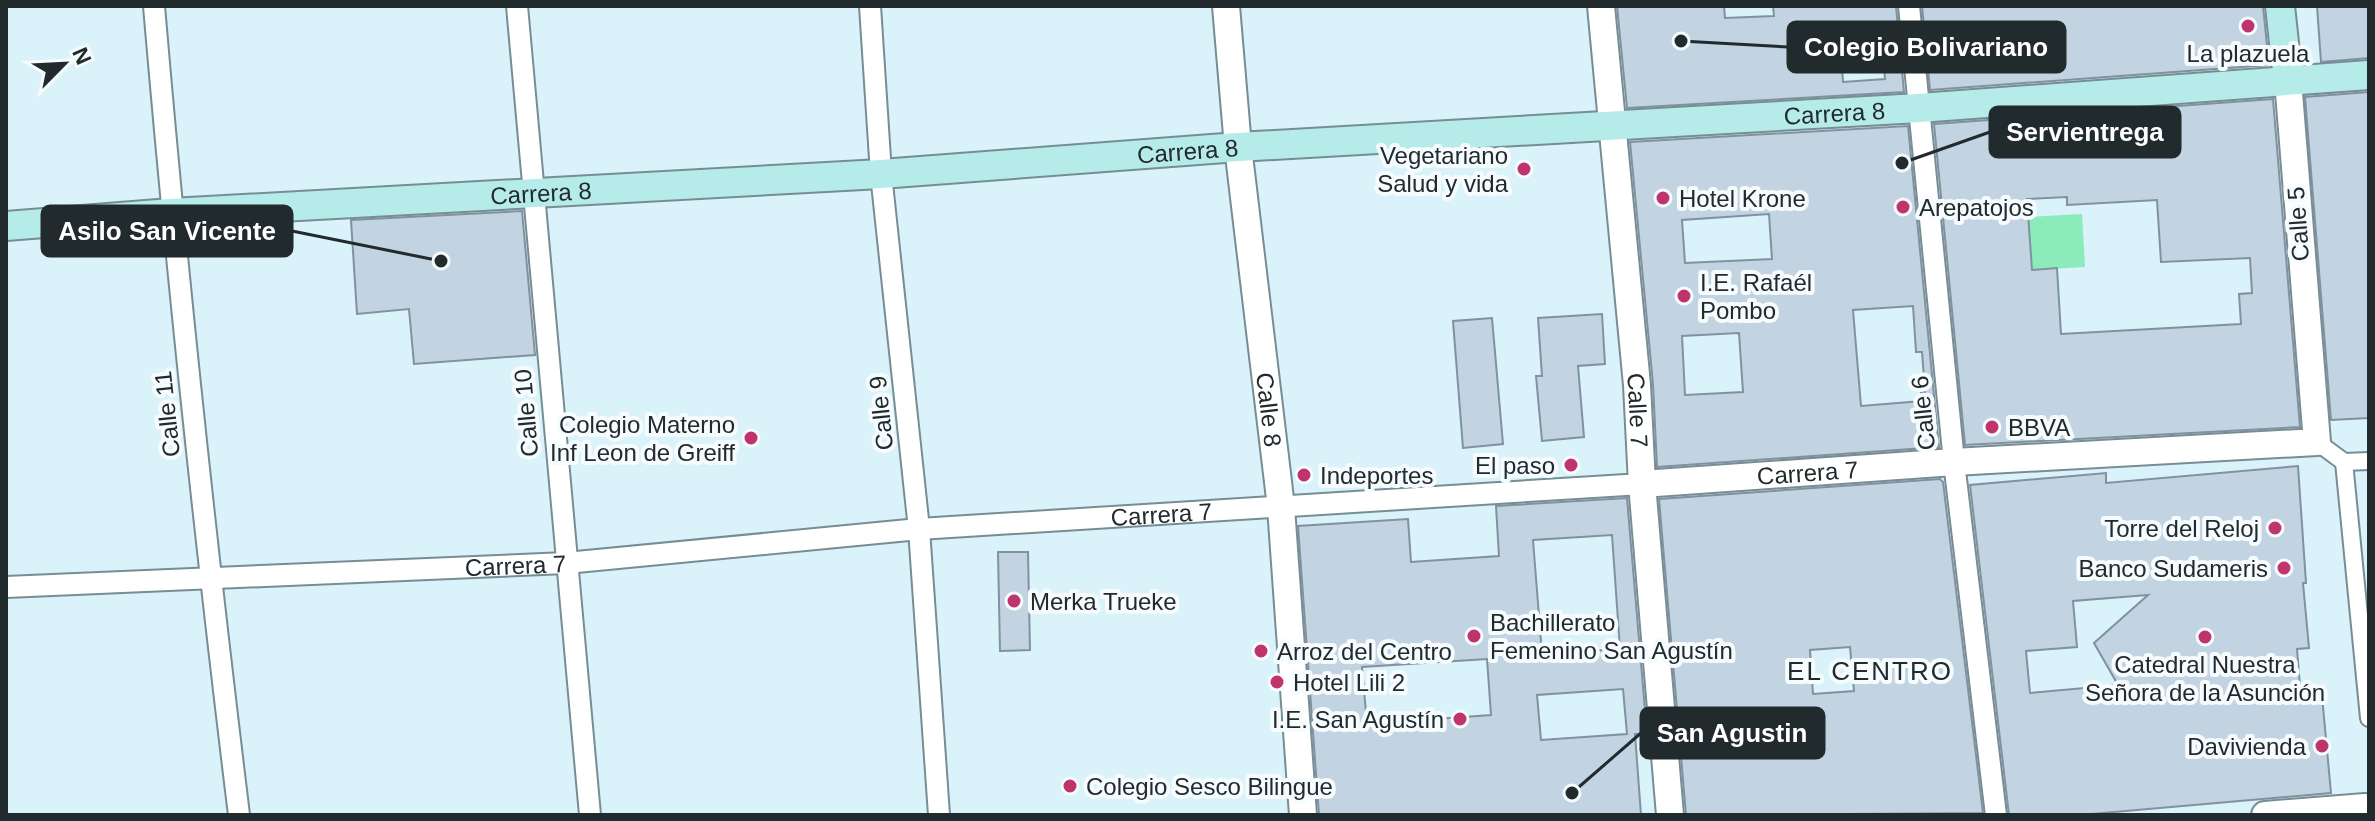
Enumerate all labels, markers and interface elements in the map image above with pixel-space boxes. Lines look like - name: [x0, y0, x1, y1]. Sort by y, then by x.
- marker: La plazuela: [2239, 17, 2257, 35]
- callout: Colegio Bolivariano: [1788, 22, 2065, 72]
- north arrow: [24, 24, 104, 104]
- text: Colegio Bolivariano: [1804, 32, 2048, 62]
- place label: La plazuela: [2187, 40, 2310, 67]
- text: N: [67, 44, 96, 68]
- street label: Carrera 8: [1783, 96, 1886, 129]
- callout: Servientrega: [1990, 107, 2180, 157]
- text: Servientrega: [2006, 117, 2164, 147]
- street label: Carrera 8: [1136, 134, 1239, 168]
- place label: Vegetariano Salud y vida: [1377, 142, 1509, 197]
- marker: Vegetariano Salud y vida: [1515, 160, 1533, 178]
- street label: Carrera 8: [490, 176, 592, 209]
- place label: Hotel Krone: [1679, 185, 1806, 212]
- street label: Calle 5: [2282, 186, 2314, 262]
- marker: Hotel Krone: [1654, 189, 1672, 207]
- place label: Arepatojos: [1919, 194, 2034, 221]
- marker: Arepatojos: [1894, 198, 1912, 216]
- callout: Asilo San Vicente: [42, 206, 292, 256]
- text: Asilo San Vicente: [58, 216, 276, 246]
- place label: I.E. Rafaél Pombo: [1700, 269, 1812, 324]
- marker: I.E. Rafaél Pombo: [1675, 287, 1693, 305]
- street label: Calle 10: [509, 368, 543, 458]
- street label: Calle 11: [149, 370, 185, 458]
- street label: Calle 8: [1252, 371, 1287, 448]
- street label: Calle 7: [1622, 372, 1654, 448]
- street label: Calle 9: [864, 374, 898, 452]
- street label: Calle 6: [1906, 374, 1940, 452]
- place label: Colegio Materno Inf Leon de Greiff: [550, 411, 735, 466]
- place label: BBVA: [2008, 414, 2070, 441]
- marker: BBVA: [1983, 418, 2001, 436]
- marker: Colegio Materno Inf Leon de Greiff: [742, 429, 760, 447]
- place label: El paso: [1475, 452, 1555, 479]
- street label: Carrera 7: [1756, 455, 1859, 489]
- marker: El paso: [1562, 456, 1580, 474]
- place label: Indeportes: [1320, 462, 1433, 489]
- marker: Indeportes: [1295, 466, 1313, 484]
- street label: Carrera 7: [1110, 497, 1213, 531]
- place label: Torre del Reloj: [2104, 515, 2259, 542]
- marker: Torre del Reloj: [2266, 519, 2284, 537]
- street label: Carrera 7: [464, 550, 567, 581]
- place label: Banco Sudameris: [2079, 555, 2268, 582]
- marker: Banco Sudameris: [2275, 559, 2293, 577]
- place label: Merka Trueke: [1030, 588, 1177, 615]
- marker: Merka Trueke: [1005, 592, 1023, 610]
- place label: Bachillerato Femenino San Agustín: [1490, 609, 1733, 664]
- marker: Bachillerato Femenino San Agustín: [1465, 627, 1483, 645]
- marker: Catedral Nuestra Señora de la Asunción: [2196, 628, 2214, 646]
- place label: Arroz del Centro: [1277, 638, 1452, 665]
- marker: Arroz del Centro: [1252, 642, 1270, 660]
- place label: Catedral Nuestra Señora de la Asunción: [2085, 651, 2325, 706]
- district label: EL CENTRO: [1787, 656, 1953, 686]
- place label: Hotel Lili 2: [1293, 669, 1405, 696]
- marker: Hotel Lili 2: [1268, 673, 1286, 691]
- place label: I.E. San Agustín: [1272, 706, 1444, 733]
- callout: San Agustin: [1641, 708, 1824, 758]
- marker: I.E. San Agustín: [1451, 710, 1469, 728]
- text: San Agustin: [1657, 718, 1807, 748]
- place label: Davivienda: [2187, 733, 2307, 760]
- marker: Davivienda: [2313, 737, 2331, 755]
- place label: Colegio Sesco Bilingue: [1086, 773, 1333, 800]
- marker: Colegio Sesco Bilingue: [1061, 777, 1079, 795]

